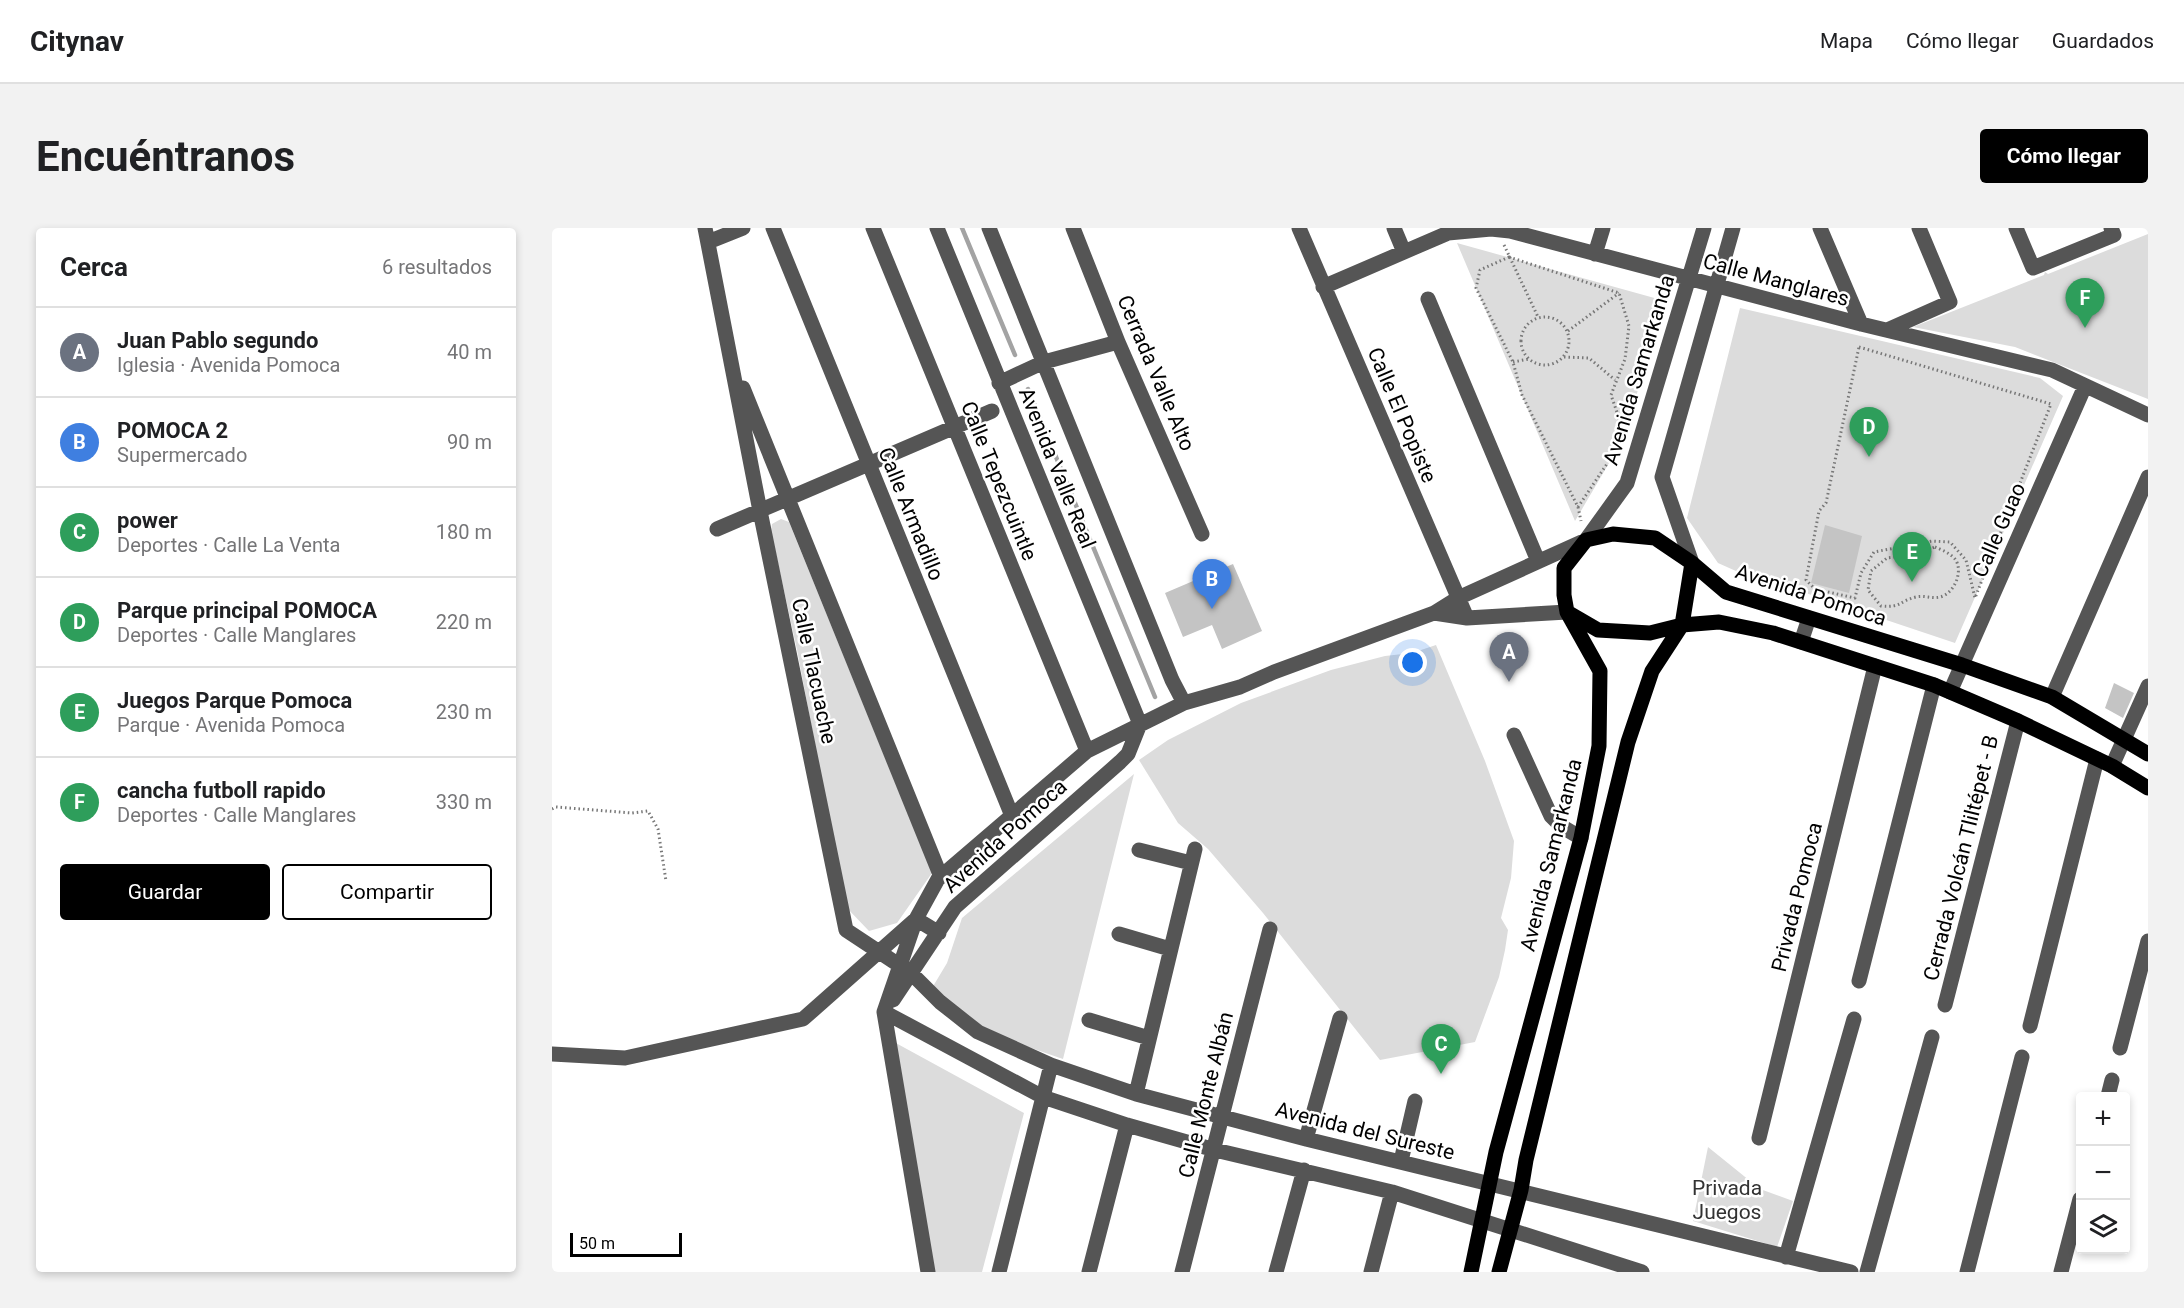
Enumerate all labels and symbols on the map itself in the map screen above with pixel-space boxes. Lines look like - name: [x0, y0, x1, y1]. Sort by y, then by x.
- street label: Calle Manglares: [1700, 249, 1852, 311]
- street label: Avenida Samarkanda: [1599, 272, 1679, 468]
- pin: F: [2066, 279, 2104, 328]
- street label: Cerrada Valle Alto: [1112, 292, 1200, 455]
- street label: Calle El Popiste: [1363, 344, 1441, 486]
- street label: Avenida Valle Real: [1014, 384, 1100, 552]
- street label: Calle Tepezcuintle: [956, 398, 1042, 564]
- pin: D: [1850, 408, 1888, 457]
- street label: Calle Armadillo: [873, 444, 949, 584]
- street label: Calle Guao: [1968, 479, 2030, 581]
- pin: E: [1892, 532, 1932, 582]
- street label: Avenida Pomoca: [1732, 559, 1890, 631]
- pin: B: [1192, 560, 1232, 609]
- street label: Calle Tlacuache: [787, 596, 841, 746]
- pin: A: [1490, 632, 1528, 682]
- your location: [1398, 648, 1427, 677]
- street label: Cerrada Volcán Tliltépet - B: [1919, 733, 2003, 983]
- street label: Avenida Samarkanda: [1515, 756, 1587, 954]
- street label: Avenida Pomoca: [938, 774, 1072, 898]
- street label: Privada Pomoca: [1767, 820, 1827, 974]
- street label: Calle Monte Albán: [1174, 1009, 1238, 1181]
- pin: C: [1422, 1024, 1460, 1074]
- street label: Avenida del Sureste: [1273, 1097, 1457, 1165]
- park label: Privada Juegos: [1692, 1176, 1762, 1224]
- scale bar: [570, 1230, 682, 1258]

